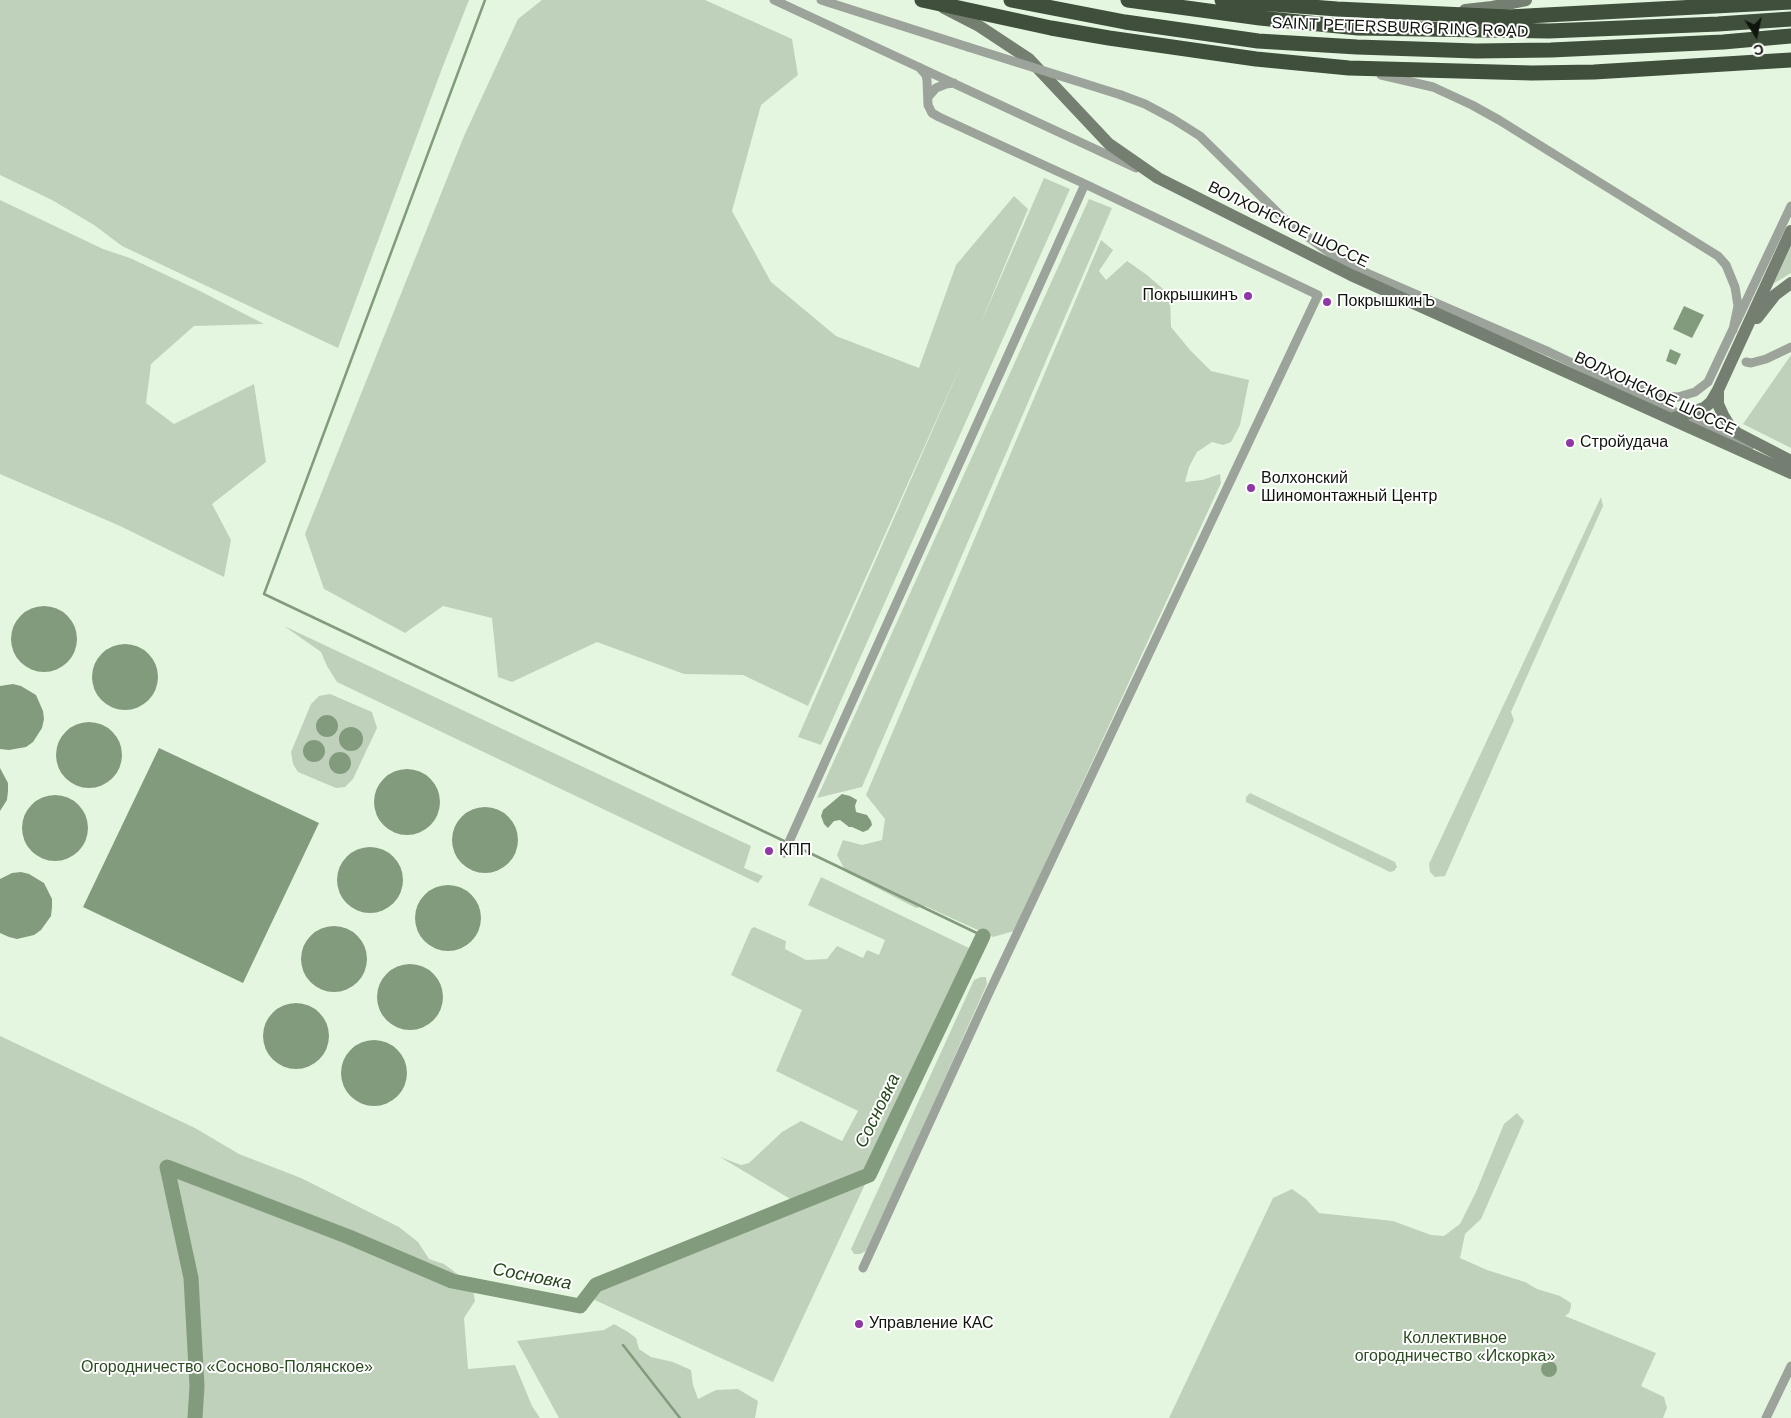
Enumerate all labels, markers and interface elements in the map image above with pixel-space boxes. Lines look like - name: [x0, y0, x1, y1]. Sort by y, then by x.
- north arrow: [1731, 10, 1781, 60]
- street label: SAINT PETERSBURG RING ROAD: [1271, 14, 1529, 42]
- text: С: [1752, 41, 1765, 59]
- street label: ВОЛХОНСКОЕ ШОССЕ: [1205, 178, 1371, 272]
- place label: Покрышкинъ: [1143, 286, 1238, 306]
- marker: Покрышкинъ: [1242, 290, 1254, 302]
- place label: ПокрышкинЪ: [1337, 292, 1435, 312]
- marker: ПокрышкинЪ: [1321, 296, 1333, 308]
- street label: ВОЛХОНСКОЕ ШОССЕ: [1571, 348, 1739, 440]
- place label: Стройудача: [1580, 433, 1668, 453]
- marker: Стройудача: [1564, 437, 1576, 449]
- place label: Волхонский Шиномонтажный Центр: [1261, 469, 1437, 507]
- marker: Волхонский Шиномонтажный Центр: [1245, 482, 1257, 494]
- place label: КПП: [779, 841, 811, 861]
- marker: КПП: [763, 845, 775, 857]
- water label: Сосновка: [851, 1070, 905, 1152]
- water label: Сосновка: [491, 1259, 573, 1295]
- place label: Управление КАС: [869, 1314, 994, 1334]
- marker: Управление КАС: [853, 1318, 865, 1330]
- park label: Коллективное огородничество «Искорка»: [1355, 1329, 1555, 1367]
- park label: Огородничество «Сосново-Полянское»: [81, 1358, 373, 1378]

